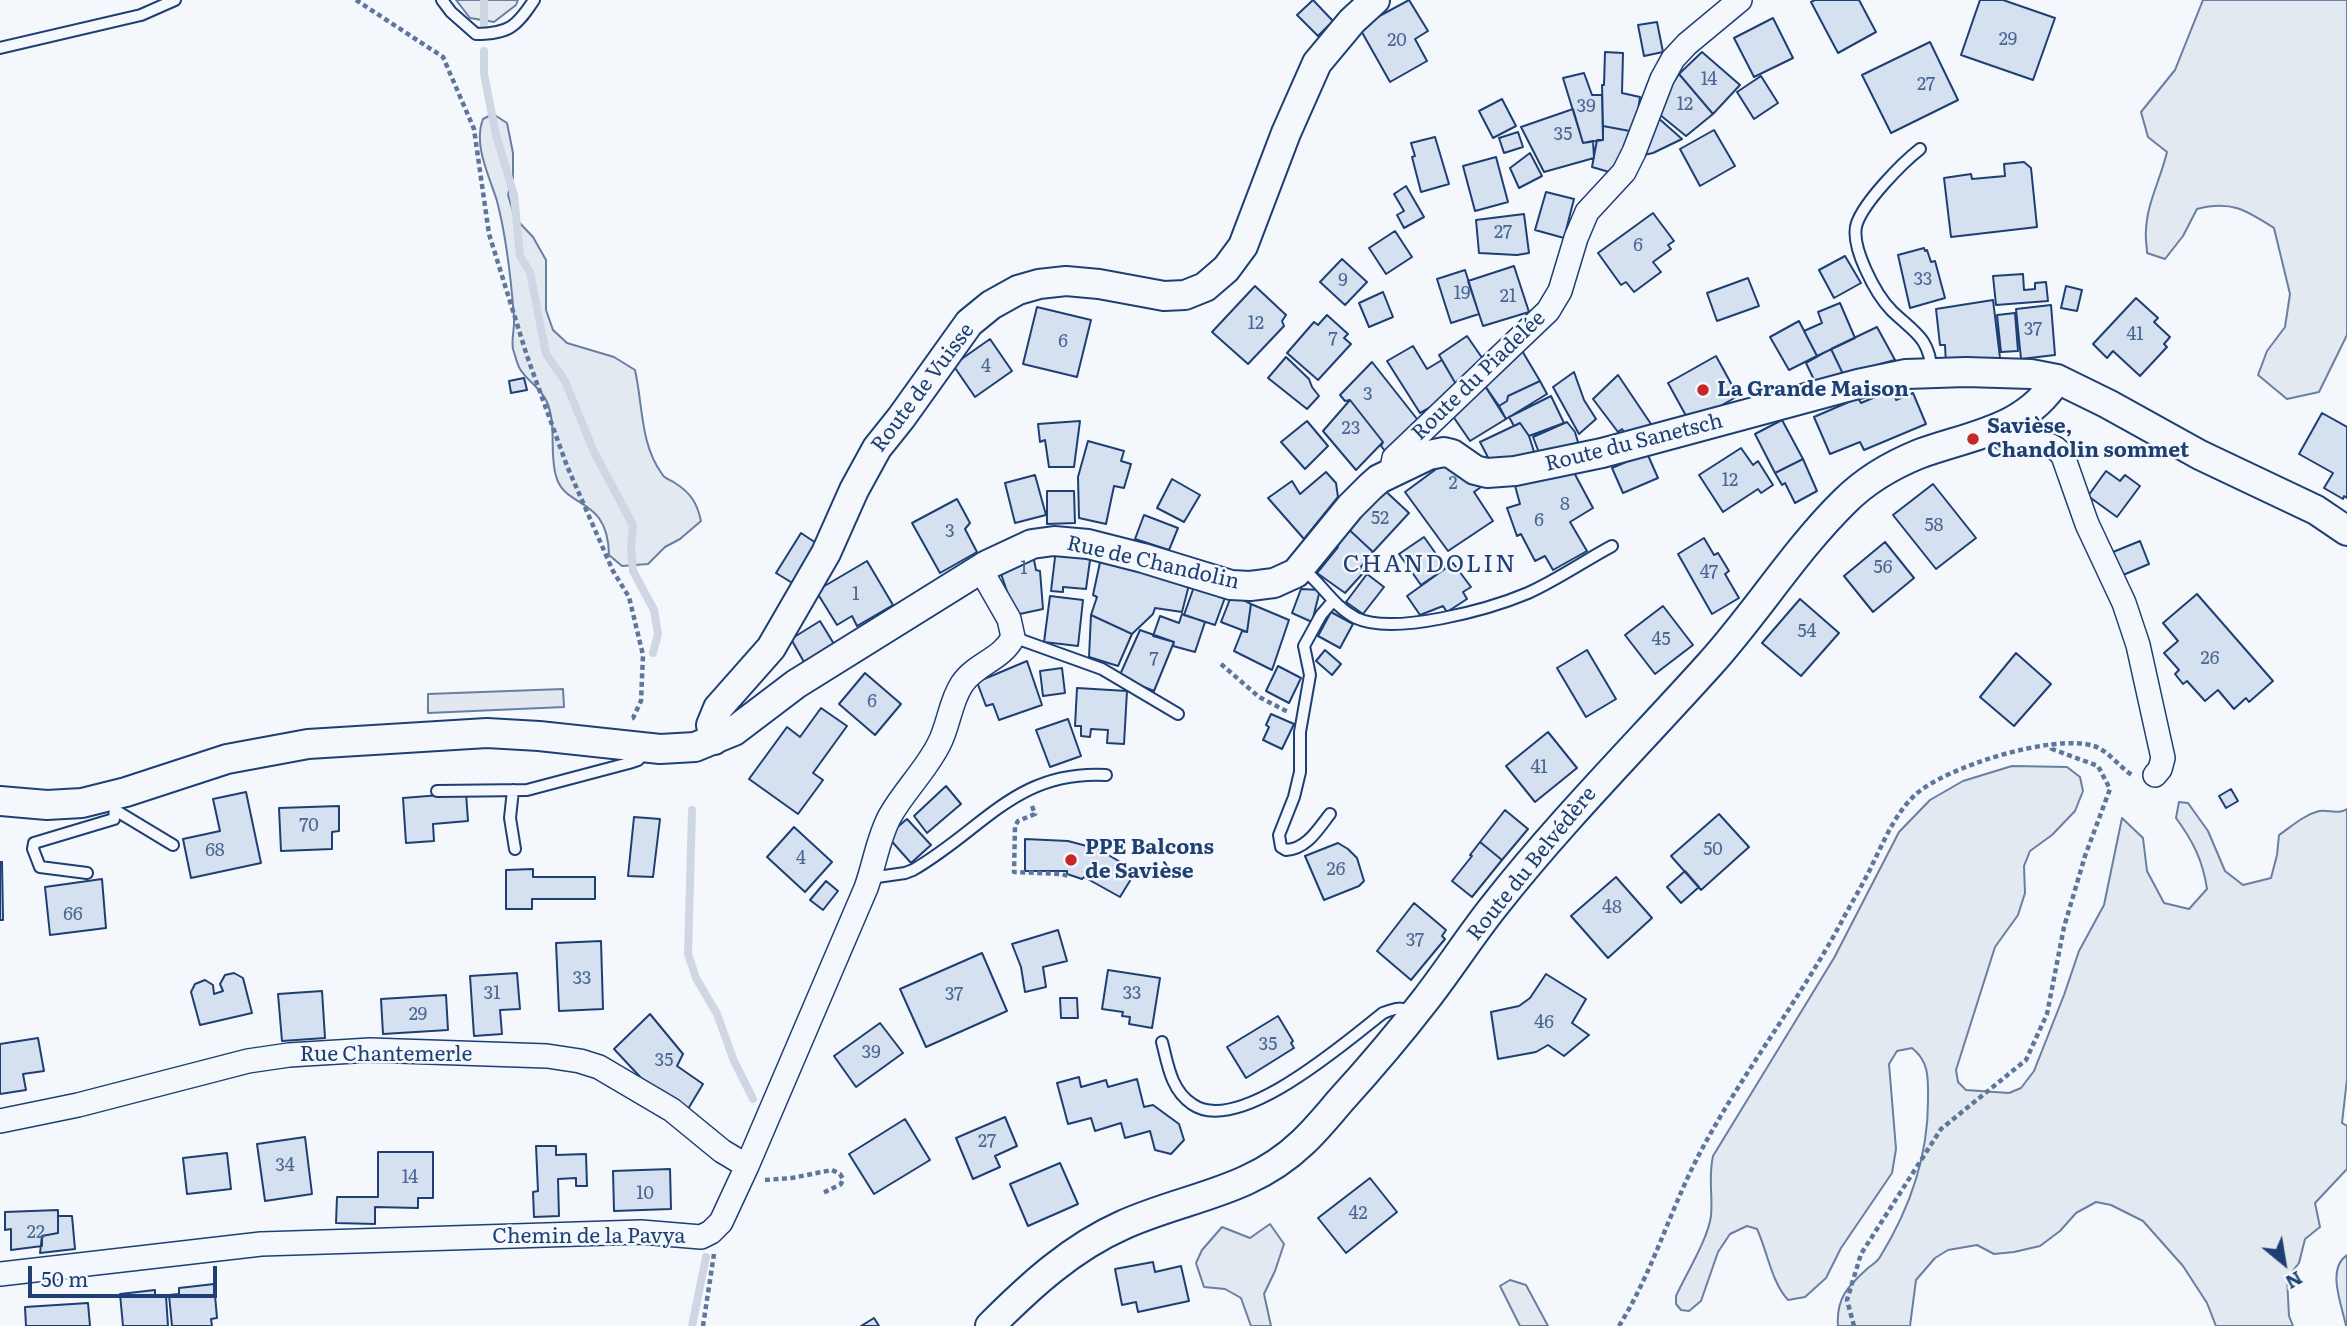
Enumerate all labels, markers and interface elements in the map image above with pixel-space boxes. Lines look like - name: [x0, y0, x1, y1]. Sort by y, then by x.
- house number: 29: [1999, 29, 2017, 51]
- house number: 20: [1387, 30, 1407, 52]
- house number: 14: [1701, 69, 1717, 91]
- house number: 27: [1917, 74, 1935, 96]
- house number: 12: [1677, 94, 1693, 116]
- house number: 39: [1576, 96, 1596, 118]
- house number: 35: [1554, 124, 1572, 146]
- house number: 27: [1494, 222, 1512, 244]
- house number: 6: [1633, 235, 1643, 257]
- house number: 33: [1914, 269, 1932, 291]
- house number: 9: [1338, 270, 1348, 292]
- house number: 19: [1454, 283, 1470, 305]
- house number: 21: [1500, 286, 1516, 308]
- street label: Route du Piadelée: [1407, 306, 1551, 446]
- house number: 12: [1248, 313, 1264, 335]
- street label: Route de Vuisse: [866, 319, 980, 457]
- house number: 37: [2024, 319, 2042, 341]
- house number: 41: [2126, 324, 2144, 346]
- house number: 7: [1328, 329, 1338, 351]
- house number: 6: [1058, 331, 1068, 353]
- house number: 4: [981, 356, 991, 378]
- place label: La Grande Maison: [1717, 377, 1909, 403]
- marker: La Grande Maison: [1695, 382, 1711, 398]
- house number: 3: [1363, 384, 1373, 406]
- street label: Route du Sanetsch: [1542, 409, 1726, 477]
- place label: Savièse, Chandolin sommet: [1987, 414, 2189, 464]
- house number: 23: [1342, 418, 1360, 440]
- marker: Savièse, Chandolin sommet: [1965, 431, 1981, 447]
- house number: 12: [1722, 470, 1738, 492]
- house number: 2: [1448, 473, 1458, 495]
- house number: 8: [1560, 494, 1570, 516]
- house number: 52: [1371, 508, 1389, 530]
- house number: 6: [1534, 510, 1544, 532]
- house number: 58: [1924, 515, 1944, 537]
- house number: 3: [945, 521, 955, 543]
- street label: Rue de Chandolin: [1064, 531, 1242, 595]
- district label: CHANDOLIN: [1344, 551, 1516, 579]
- house number: 56: [1874, 557, 1892, 579]
- house number: 1: [1020, 558, 1028, 580]
- house number: 47: [1700, 562, 1718, 584]
- house number: 1: [852, 584, 860, 606]
- house number: 54: [1797, 621, 1817, 643]
- house number: 45: [1651, 629, 1671, 651]
- house number: 26: [2201, 648, 2219, 670]
- house number: 7: [1149, 649, 1159, 671]
- house number: 6: [867, 691, 877, 713]
- house number: 41: [1530, 757, 1548, 779]
- street label: Route du Belvédère: [1462, 782, 1602, 946]
- house number: 70: [299, 815, 319, 837]
- place label: PPE Balcons de Savièse: [1085, 835, 1214, 885]
- house number: 50: [1703, 839, 1723, 861]
- house number: 68: [205, 840, 225, 862]
- house number: 4: [796, 848, 806, 870]
- marker: PPE Balcons de Savièse: [1063, 852, 1079, 868]
- house number: 26: [1327, 859, 1345, 881]
- house number: 48: [1602, 897, 1622, 919]
- house number: 66: [63, 904, 83, 926]
- house number: 37: [1406, 930, 1424, 952]
- house number: 33: [573, 968, 591, 990]
- house number: 31: [483, 983, 501, 1005]
- house number: 33: [1123, 983, 1141, 1005]
- house number: 37: [945, 984, 963, 1006]
- house number: 29: [409, 1004, 427, 1026]
- house number: 46: [1534, 1012, 1554, 1034]
- house number: 35: [1259, 1034, 1277, 1056]
- street label: Rue Chantemerle: [300, 1042, 472, 1068]
- house number: 39: [861, 1042, 881, 1064]
- house number: 35: [655, 1050, 673, 1072]
- house number: 27: [978, 1131, 996, 1153]
- house number: 34: [275, 1155, 295, 1177]
- house number: 14: [402, 1167, 418, 1189]
- house number: 10: [636, 1183, 654, 1205]
- house number: 42: [1348, 1203, 1368, 1225]
- house number: 22: [27, 1222, 45, 1244]
- street label: Chemin de la Pavya: [492, 1224, 686, 1250]
- north arrow: [2249, 1228, 2319, 1298]
- scale bar: [32, 1252, 220, 1296]
- text: 50 m: [41, 1262, 88, 1293]
- text: N: [2281, 1265, 2308, 1297]

